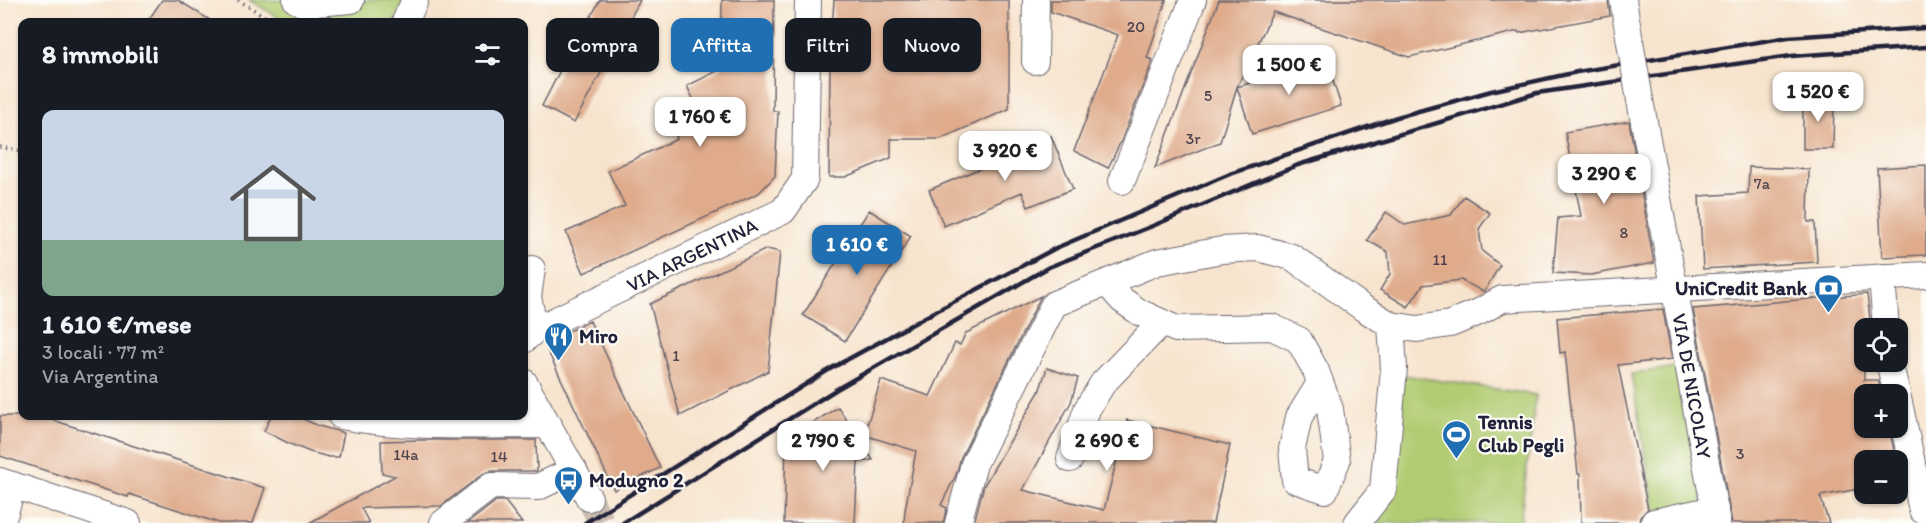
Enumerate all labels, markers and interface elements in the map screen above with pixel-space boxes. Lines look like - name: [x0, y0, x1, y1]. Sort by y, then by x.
- house number: 20: [1127, 17, 1145, 36]
- chip: Compra: [546, 18, 659, 72]
- chip: Affitta: [671, 18, 773, 72]
- chip: Filtri: [785, 18, 871, 72]
- chip: Nuovo: [883, 18, 981, 72]
- text: 8 immobili: [42, 38, 159, 70]
- icon: filters: [471, 38, 504, 71]
- pin: 1 500 €: [1234, 45, 1344, 96]
- text: 1 500 €: [1257, 52, 1321, 76]
- pin: 1 520 €: [1763, 72, 1873, 123]
- text: 1 520 €: [1786, 79, 1850, 103]
- house number: 5: [1204, 86, 1212, 105]
- pin: 1 760 €: [645, 97, 755, 148]
- text: 1 760 €: [669, 104, 731, 128]
- house number: 3r: [1185, 129, 1201, 148]
- pin: 3 920 €: [950, 131, 1060, 182]
- text: 3 920 €: [973, 138, 1037, 162]
- icon: home: [219, 149, 327, 257]
- pin: 3 290 €: [1549, 154, 1659, 205]
- text: 3 290 €: [1572, 161, 1636, 185]
- house number: 7a: [1754, 174, 1771, 193]
- street label: VIA ARGENTINA: [623, 213, 762, 297]
- house number: 8: [1620, 223, 1629, 242]
- pin: 1 610 €: [802, 225, 912, 276]
- text: 1 610 €: [826, 232, 888, 256]
- house number: 11: [1433, 250, 1448, 269]
- bank icon: UniCredit Bank: [1812, 272, 1844, 314]
- place label: UniCredit Bank: [1675, 276, 1808, 300]
- text: 1 610 €/mese: [42, 308, 192, 340]
- street label: VIA DE NICOLAY: [1667, 311, 1717, 461]
- map controls: [1854, 318, 1908, 504]
- button: locate: [1854, 318, 1908, 372]
- restaurant icon: Miro: [542, 320, 574, 362]
- place label: Miro: [579, 324, 618, 348]
- text: 3 locali · 77 m²: [42, 340, 164, 364]
- house number: 1: [672, 346, 680, 365]
- text: Via Argentina: [42, 364, 158, 388]
- button: +: [1854, 384, 1908, 438]
- place label: Tennis Club Pegli: [1477, 410, 1564, 458]
- sports icon: Tennis Club Pegli: [1441, 418, 1473, 460]
- pin: 2 790 €: [768, 421, 878, 472]
- pin: 2 690 €: [1052, 421, 1162, 472]
- text: 2 790 €: [791, 428, 855, 452]
- text: 2 690 €: [1075, 428, 1139, 452]
- house number: 3: [1736, 444, 1745, 463]
- house number: 14a: [393, 445, 419, 464]
- house number: 14: [490, 447, 508, 466]
- button: −: [1854, 450, 1908, 504]
- bus stop icon: Modugno 2: [552, 464, 584, 506]
- place label: Modugno 2: [589, 468, 684, 493]

